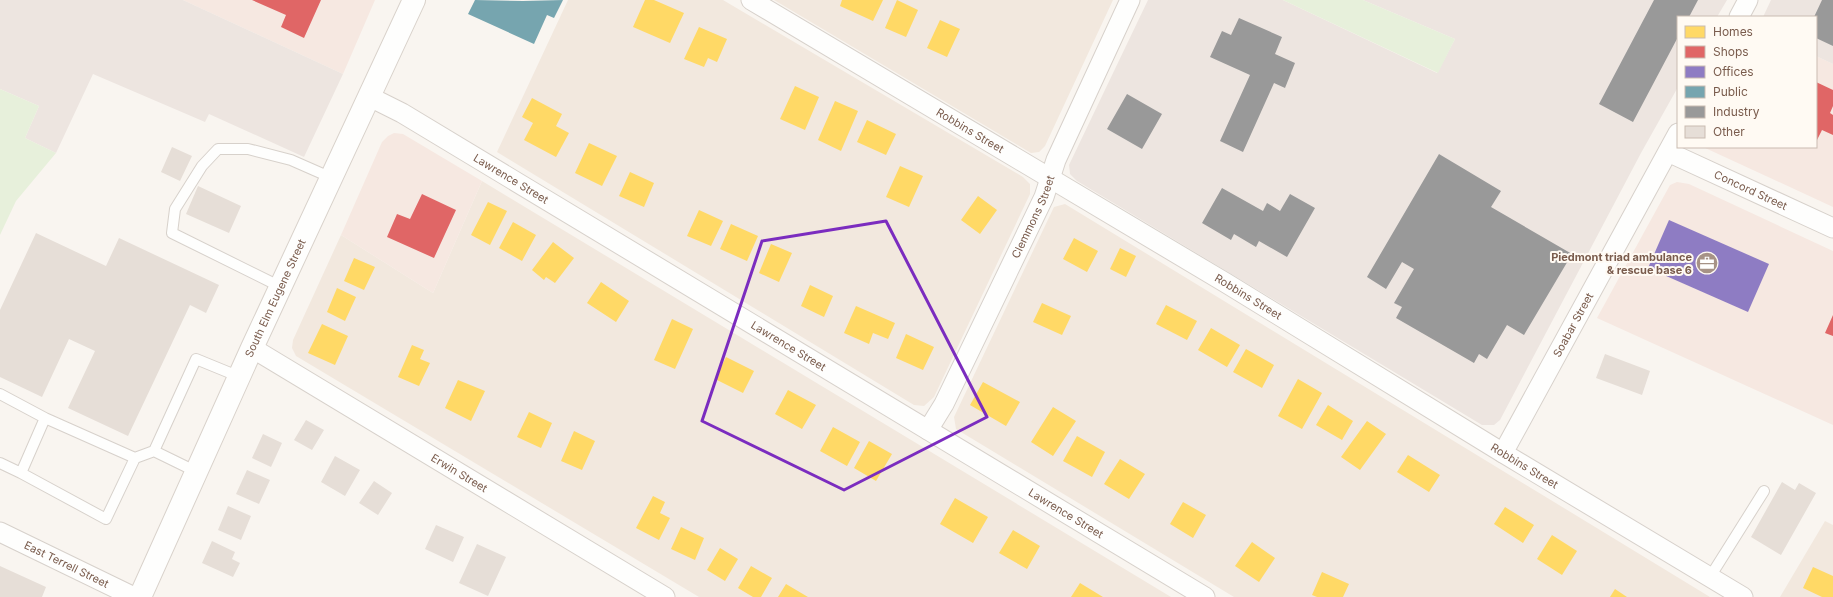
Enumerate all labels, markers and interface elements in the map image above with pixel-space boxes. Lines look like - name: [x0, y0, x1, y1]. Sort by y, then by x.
- legend: [1677, 16, 1817, 148]
- text: Homes: [1713, 24, 1753, 39]
- text: Shops: [1713, 44, 1749, 59]
- text: Offices: [1713, 64, 1754, 79]
- text: Public: [1713, 84, 1748, 99]
- text: Industry: [1713, 104, 1760, 119]
- street label: Robbins Street: [934, 105, 1007, 156]
- text: Other: [1713, 124, 1745, 139]
- street label: Lawrence Street: [471, 151, 551, 207]
- street label: Concord Street: [1712, 167, 1790, 213]
- street label: Clemmons Street: [1008, 173, 1058, 261]
- street label: South Elm Eugene Street: [242, 236, 309, 359]
- place label: Piedmont triad ambulance & rescue base 6: [1551, 250, 1692, 277]
- office icon: Piedmont triad ambulance & rescue base 6: [1694, 250, 1720, 276]
- street label: Robbins Street: [1212, 271, 1285, 323]
- street label: Soabar Street: [1550, 290, 1596, 360]
- street label: Lawrence Street: [748, 318, 829, 374]
- street label: Robbins Street: [1488, 440, 1561, 492]
- street label: Erwin Street: [429, 451, 490, 495]
- street label: Lawrence Street: [1026, 485, 1106, 541]
- street label: East Terrell Street: [22, 538, 111, 591]

